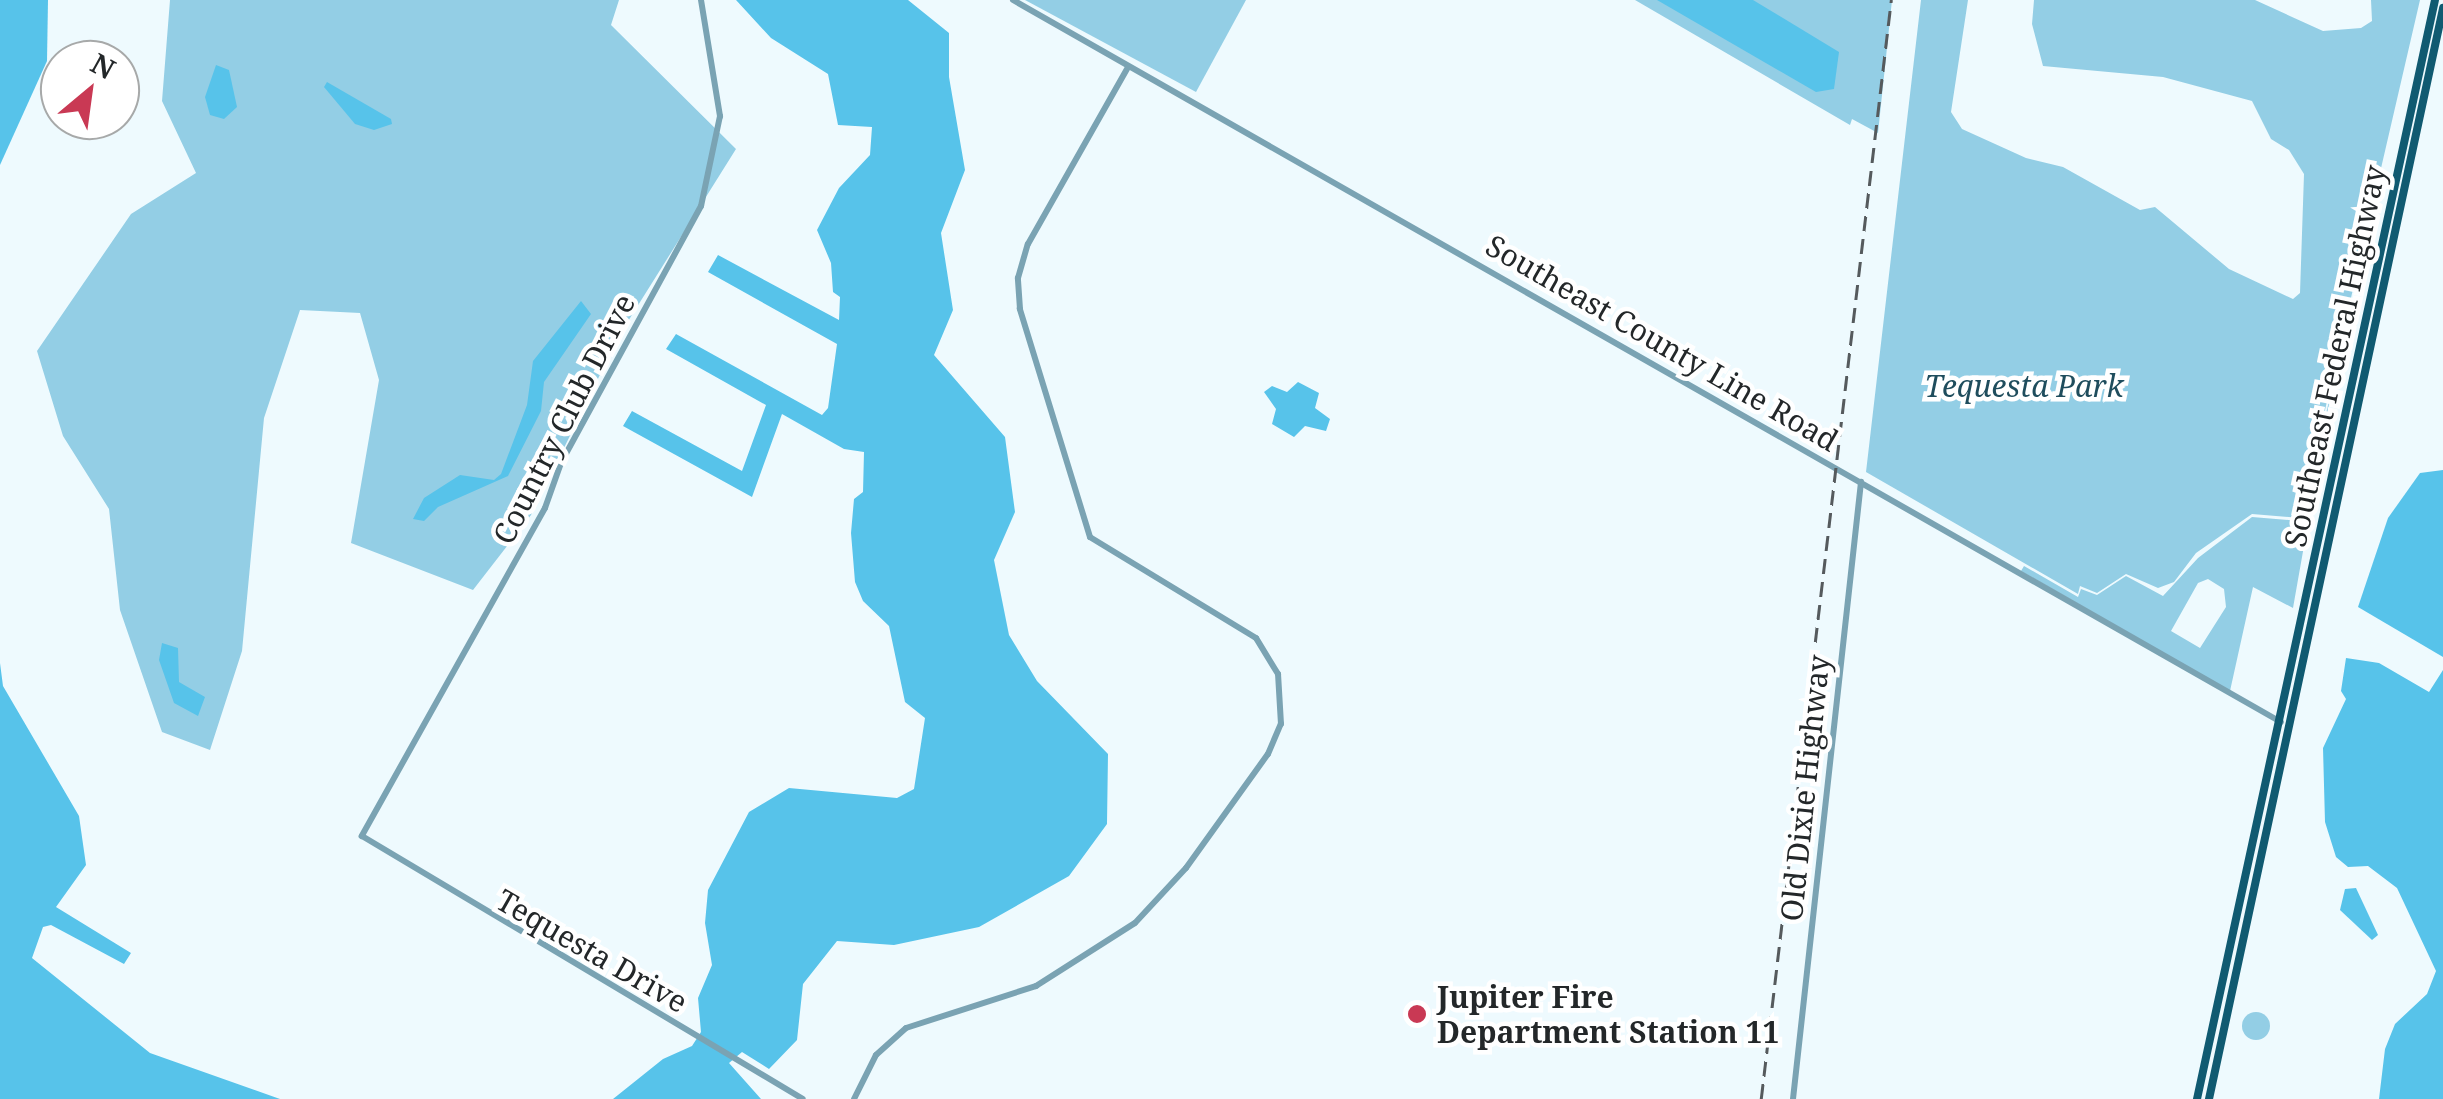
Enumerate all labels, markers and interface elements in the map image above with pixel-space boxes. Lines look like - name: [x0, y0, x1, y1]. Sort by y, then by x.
- north arrow: [40, 40, 140, 140]
- text: N: [85, 44, 122, 87]
- street label: Southeast Federal Highway: [2277, 162, 2393, 550]
- street label: Southeast County Line Road: [1480, 227, 1844, 459]
- street label: Country Club Drive: [485, 288, 643, 550]
- park label: Tequesta Park: [1924, 368, 2124, 404]
- street label: Old Dixie Highway: [1773, 653, 1837, 923]
- street label: Tequesta Drive: [490, 882, 694, 1020]
- place label: Jupiter Fire Department Station 11: [1437, 979, 1779, 1050]
- marker: Jupiter Fire Department Station 11: [1406, 1003, 1428, 1025]

